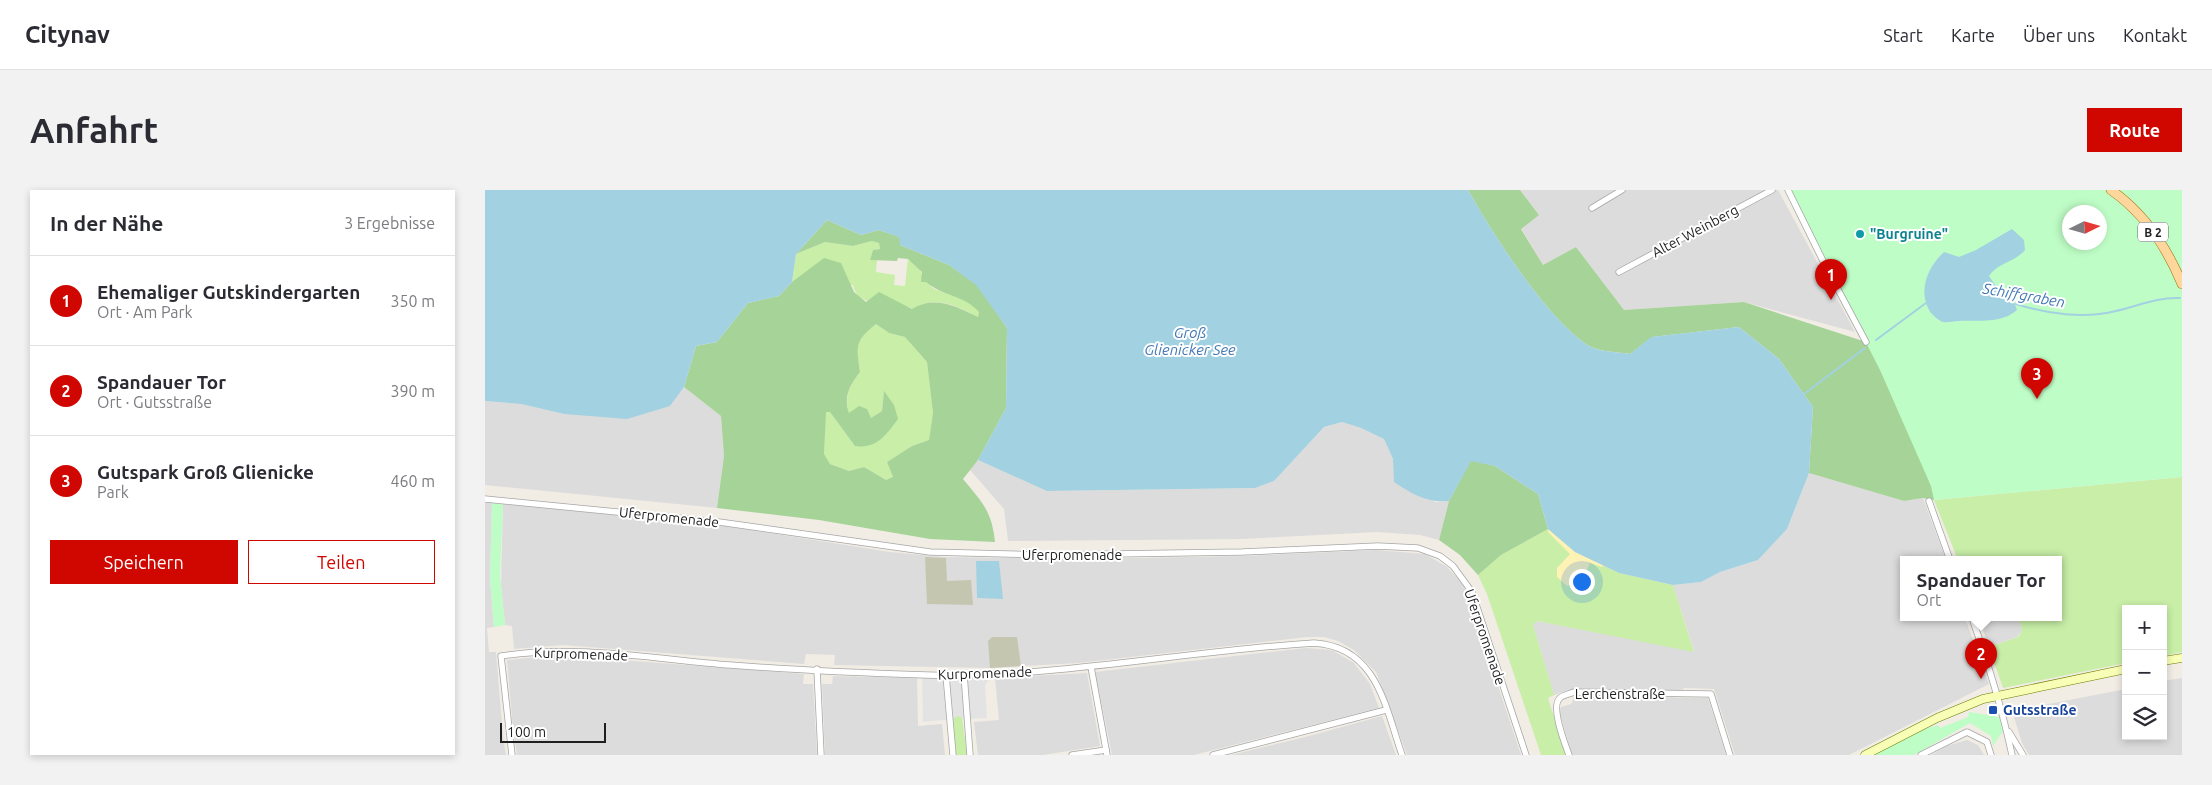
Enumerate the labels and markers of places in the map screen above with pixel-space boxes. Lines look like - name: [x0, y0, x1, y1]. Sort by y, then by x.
- place label: "Burgruine": [1870, 226, 1948, 242]
- marker: "Burgruine": [1854, 228, 1866, 240]
- pin: 1: [1815, 259, 1847, 300]
- pin: 3: [2021, 358, 2053, 399]
- pin: 2: [1965, 638, 1997, 679]
- place label: Gutsstraße: [2003, 702, 2077, 718]
- marker: Gutsstraße: [1987, 704, 1999, 716]

